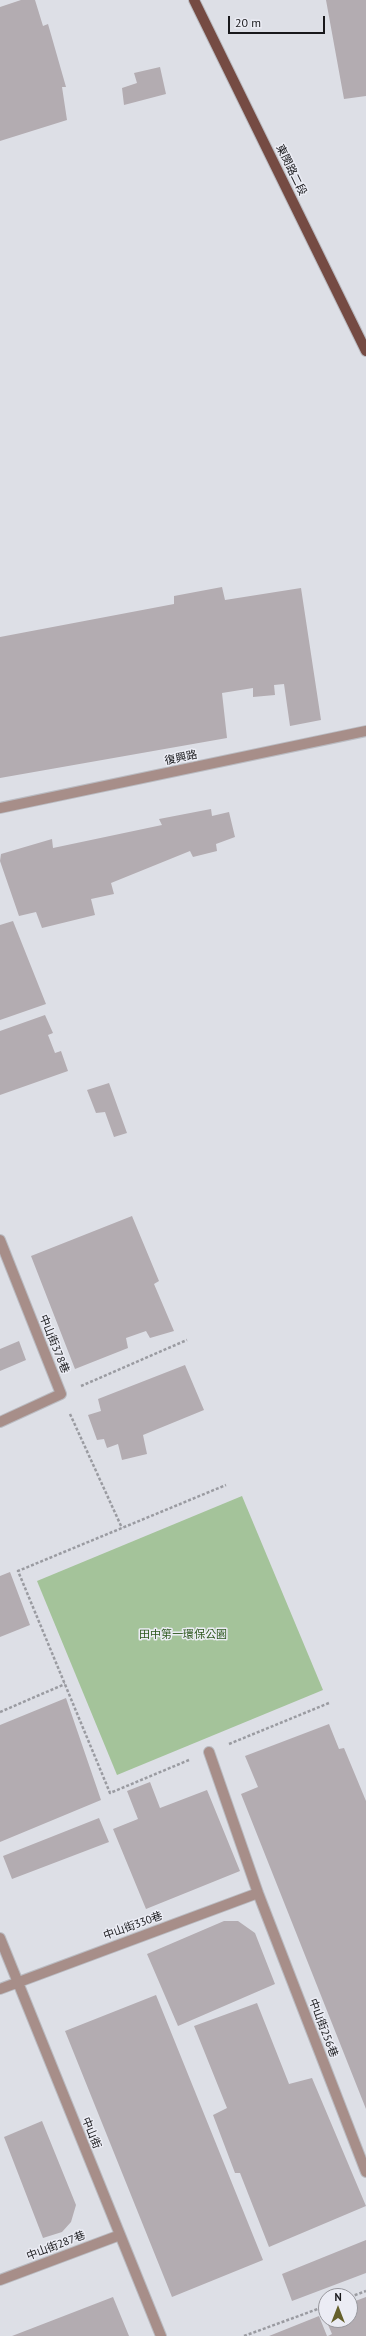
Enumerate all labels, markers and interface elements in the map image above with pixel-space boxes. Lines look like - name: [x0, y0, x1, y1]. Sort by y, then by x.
- scale bar: [230, 8, 327, 34]
- text: 20 m: [235, 15, 261, 30]
- street label: 東閔路二段: [273, 142, 309, 198]
- street label: 復興路: [163, 748, 199, 768]
- street label: 中山街378巷: [36, 1313, 72, 1375]
- park label: 田中第一環保公園: [139, 1628, 227, 1642]
- street label: 中山街330巷: [102, 1909, 164, 1943]
- street label: 中山街256巷: [306, 1997, 340, 2059]
- street label: 中山街: [79, 2115, 103, 2151]
- street label: 中山街287巷: [25, 2229, 87, 2263]
- north arrow: [318, 2288, 358, 2328]
- text: N: [334, 2290, 342, 2304]

